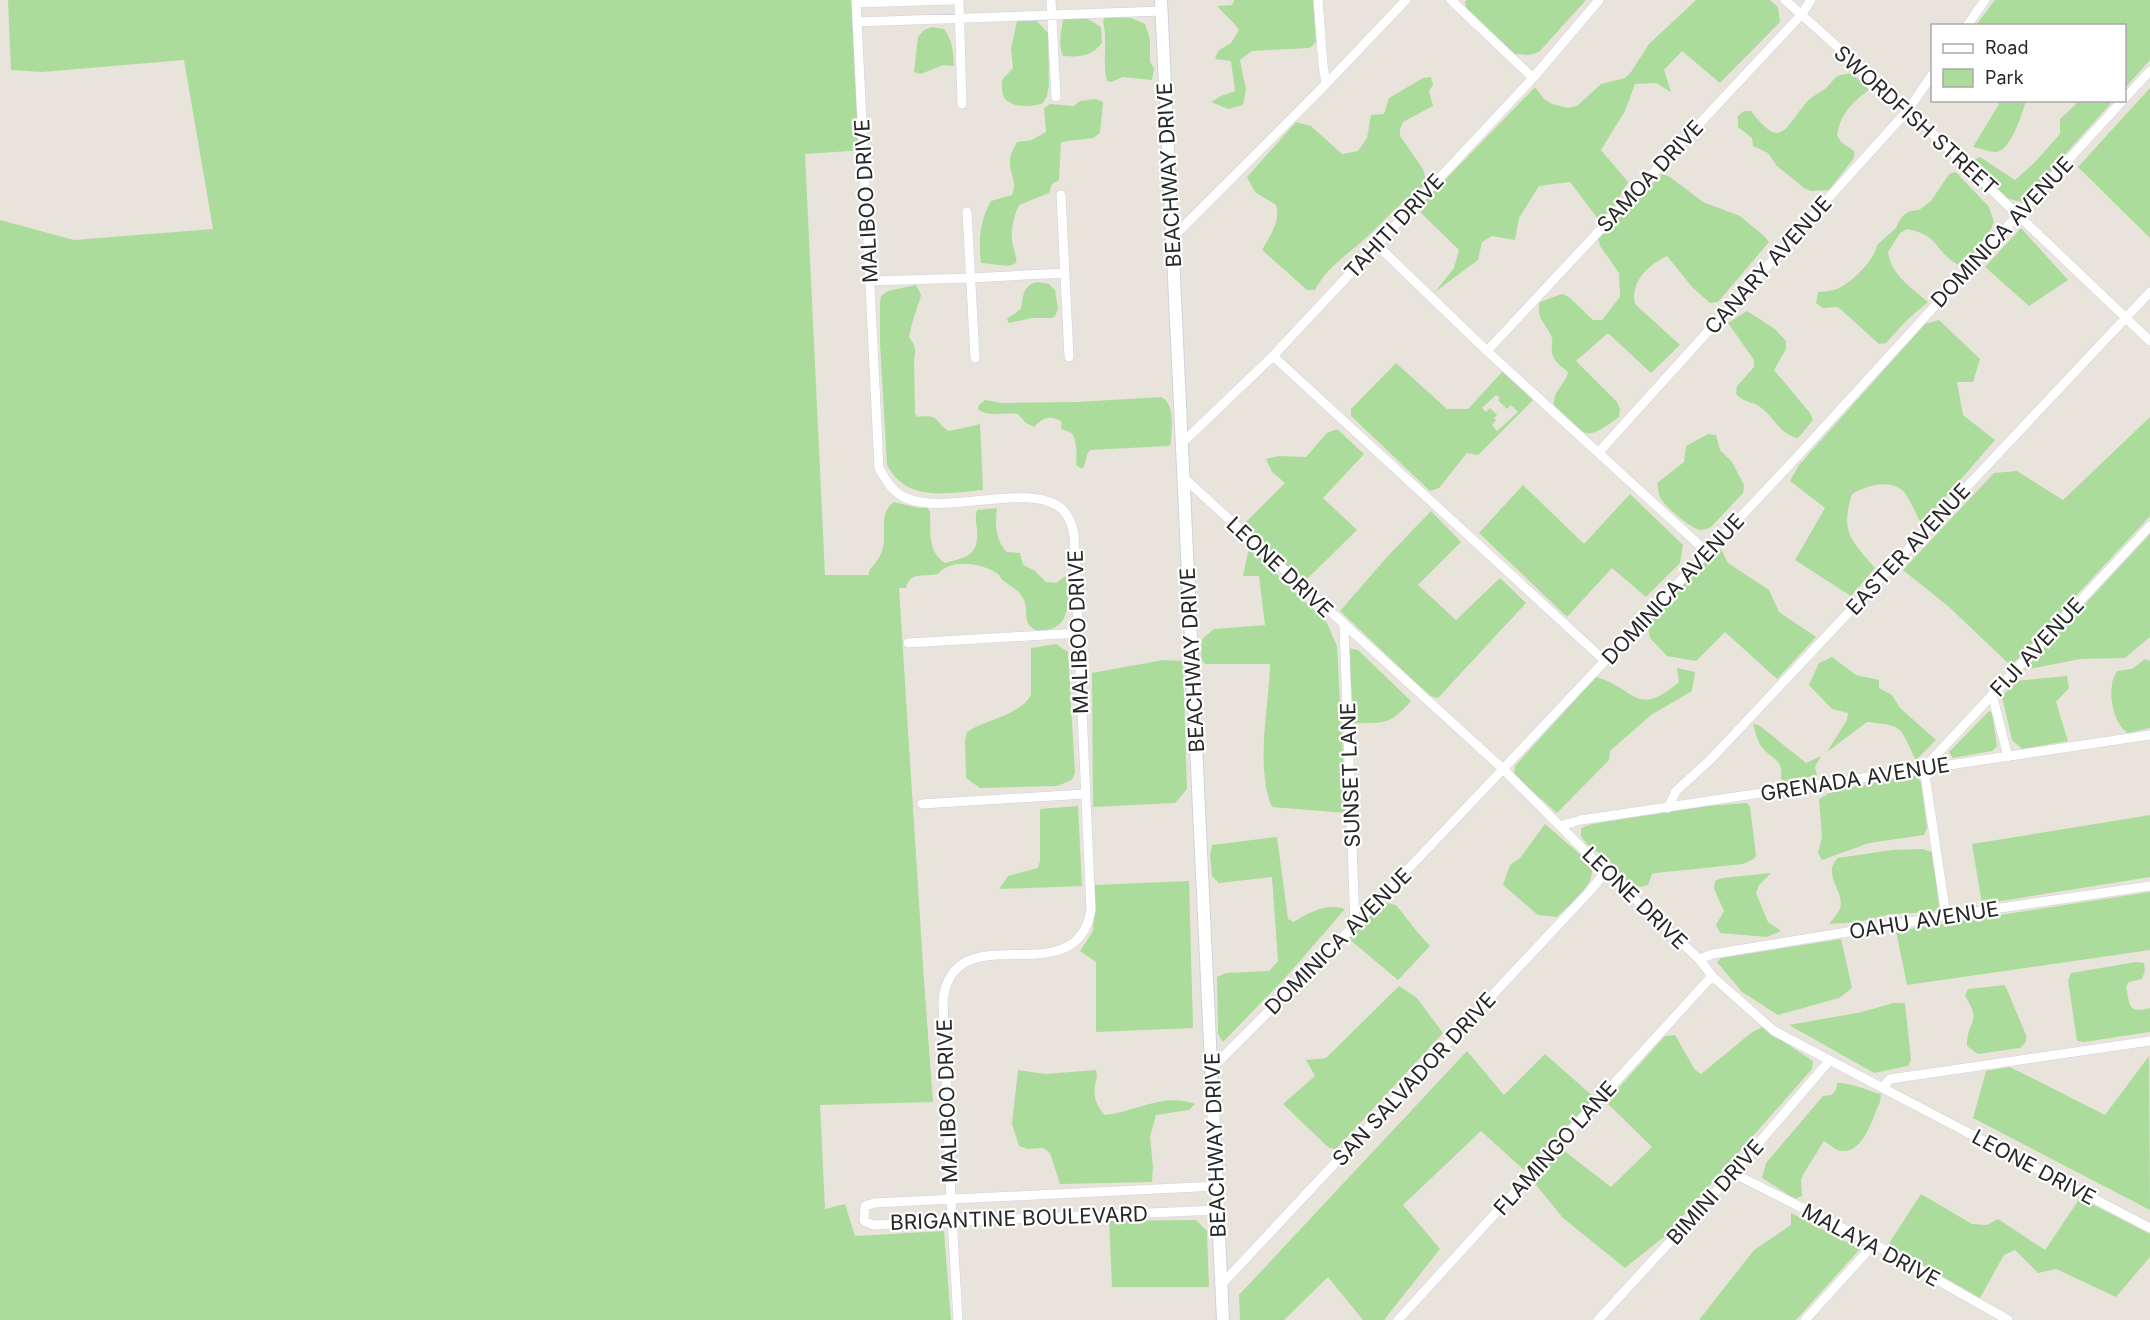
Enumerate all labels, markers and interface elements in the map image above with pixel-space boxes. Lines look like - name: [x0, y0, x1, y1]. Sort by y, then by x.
- legend: [1931, 24, 2126, 102]
- text: Road: [1985, 37, 2028, 58]
- street label: SWORDFISH STREET: [1829, 40, 2003, 200]
- text: Park: [1985, 67, 2024, 88]
- street label: BEACHWAY DRIVE: [1152, 82, 1186, 268]
- street label: SAMOA DRIVE: [1592, 115, 1708, 237]
- street label: MALIBOO DRIVE: [849, 118, 883, 284]
- street label: DOMINICA AVENUE: [1926, 151, 2078, 313]
- street label: TAHITI DRIVE: [1339, 168, 1449, 284]
- street label: CANARY AVENUE: [1699, 191, 1837, 339]
- street label: EASTER AVENUE: [1841, 478, 1975, 620]
- street label: DOMINICA AVENUE: [1597, 508, 1749, 670]
- street label: LEONE DRIVE: [1222, 511, 1338, 623]
- street label: MALIBOO DRIVE: [1063, 550, 1093, 714]
- street label: BEACHWAY DRIVE: [1175, 567, 1209, 753]
- street label: FIJI AVENUE: [1985, 592, 2089, 702]
- street label: SUNSET LANE: [1335, 702, 1365, 848]
- street label: GRENADA AVENUE: [1759, 752, 1951, 806]
- street label: LEONE DRIVE: [1577, 842, 1693, 954]
- street label: DOMINICA AVENUE: [1260, 863, 1416, 1019]
- street label: OAHU AVENUE: [1847, 896, 2001, 944]
- street label: SAN SALVADOR DRIVE: [1327, 987, 1501, 1171]
- street label: MALIBOO DRIVE: [932, 1019, 962, 1183]
- street label: BEACHWAY DRIVE: [1199, 1052, 1231, 1238]
- street label: FLAMINGO LANE: [1488, 1076, 1622, 1220]
- street label: LEONE DRIVE: [1968, 1124, 2100, 1210]
- street label: BIMINI DRIVE: [1661, 1134, 1769, 1250]
- street label: MALAYA DRIVE: [1798, 1198, 1944, 1292]
- street label: BRIGANTINE BOULEVARD: [890, 1201, 1148, 1235]

